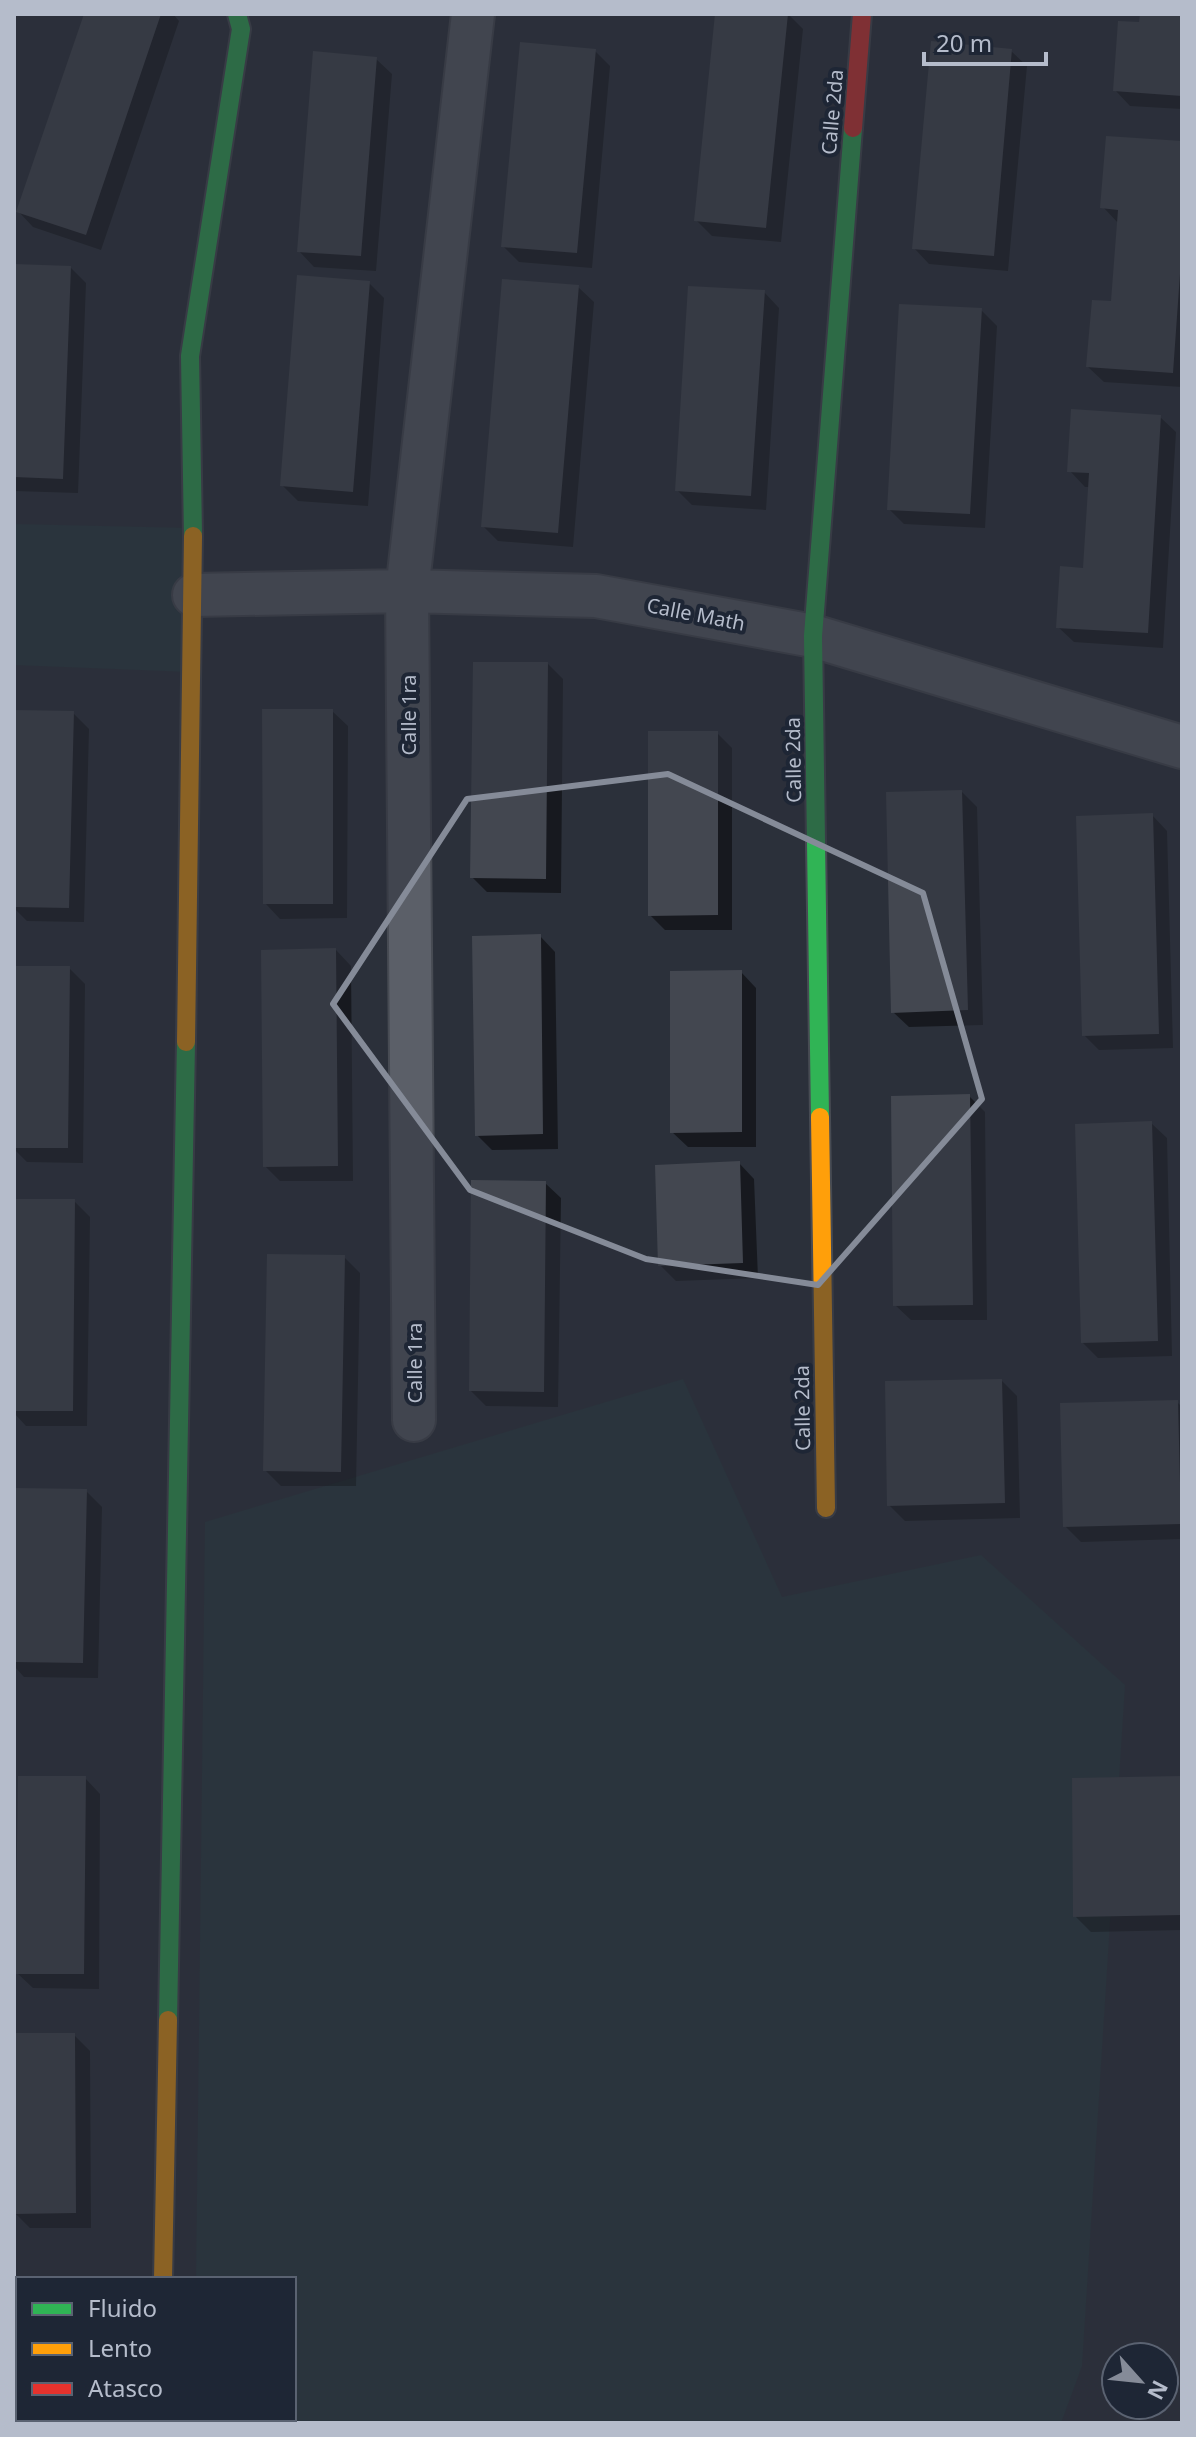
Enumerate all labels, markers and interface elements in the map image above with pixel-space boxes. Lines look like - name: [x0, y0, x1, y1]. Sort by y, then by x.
- scale bar: [924, 16, 1046, 66]
- text: 20 m: [936, 26, 992, 59]
- street label: Calle 2da: [815, 68, 849, 156]
- street label: Calle Math: [645, 591, 747, 637]
- street label: Calle 1ra: [395, 674, 422, 756]
- street label: Calle 2da: [779, 717, 807, 803]
- street label: Calle 1ra: [401, 1322, 428, 1404]
- street label: Calle 2da: [788, 1365, 816, 1451]
- legend: [16, 2277, 296, 2421]
- text: Fluido: [88, 2291, 157, 2324]
- text: Lento: [88, 2331, 152, 2364]
- north arrow: [1100, 2341, 1180, 2421]
- text: Atasco: [88, 2371, 163, 2404]
- text: N: [1141, 2376, 1176, 2405]

